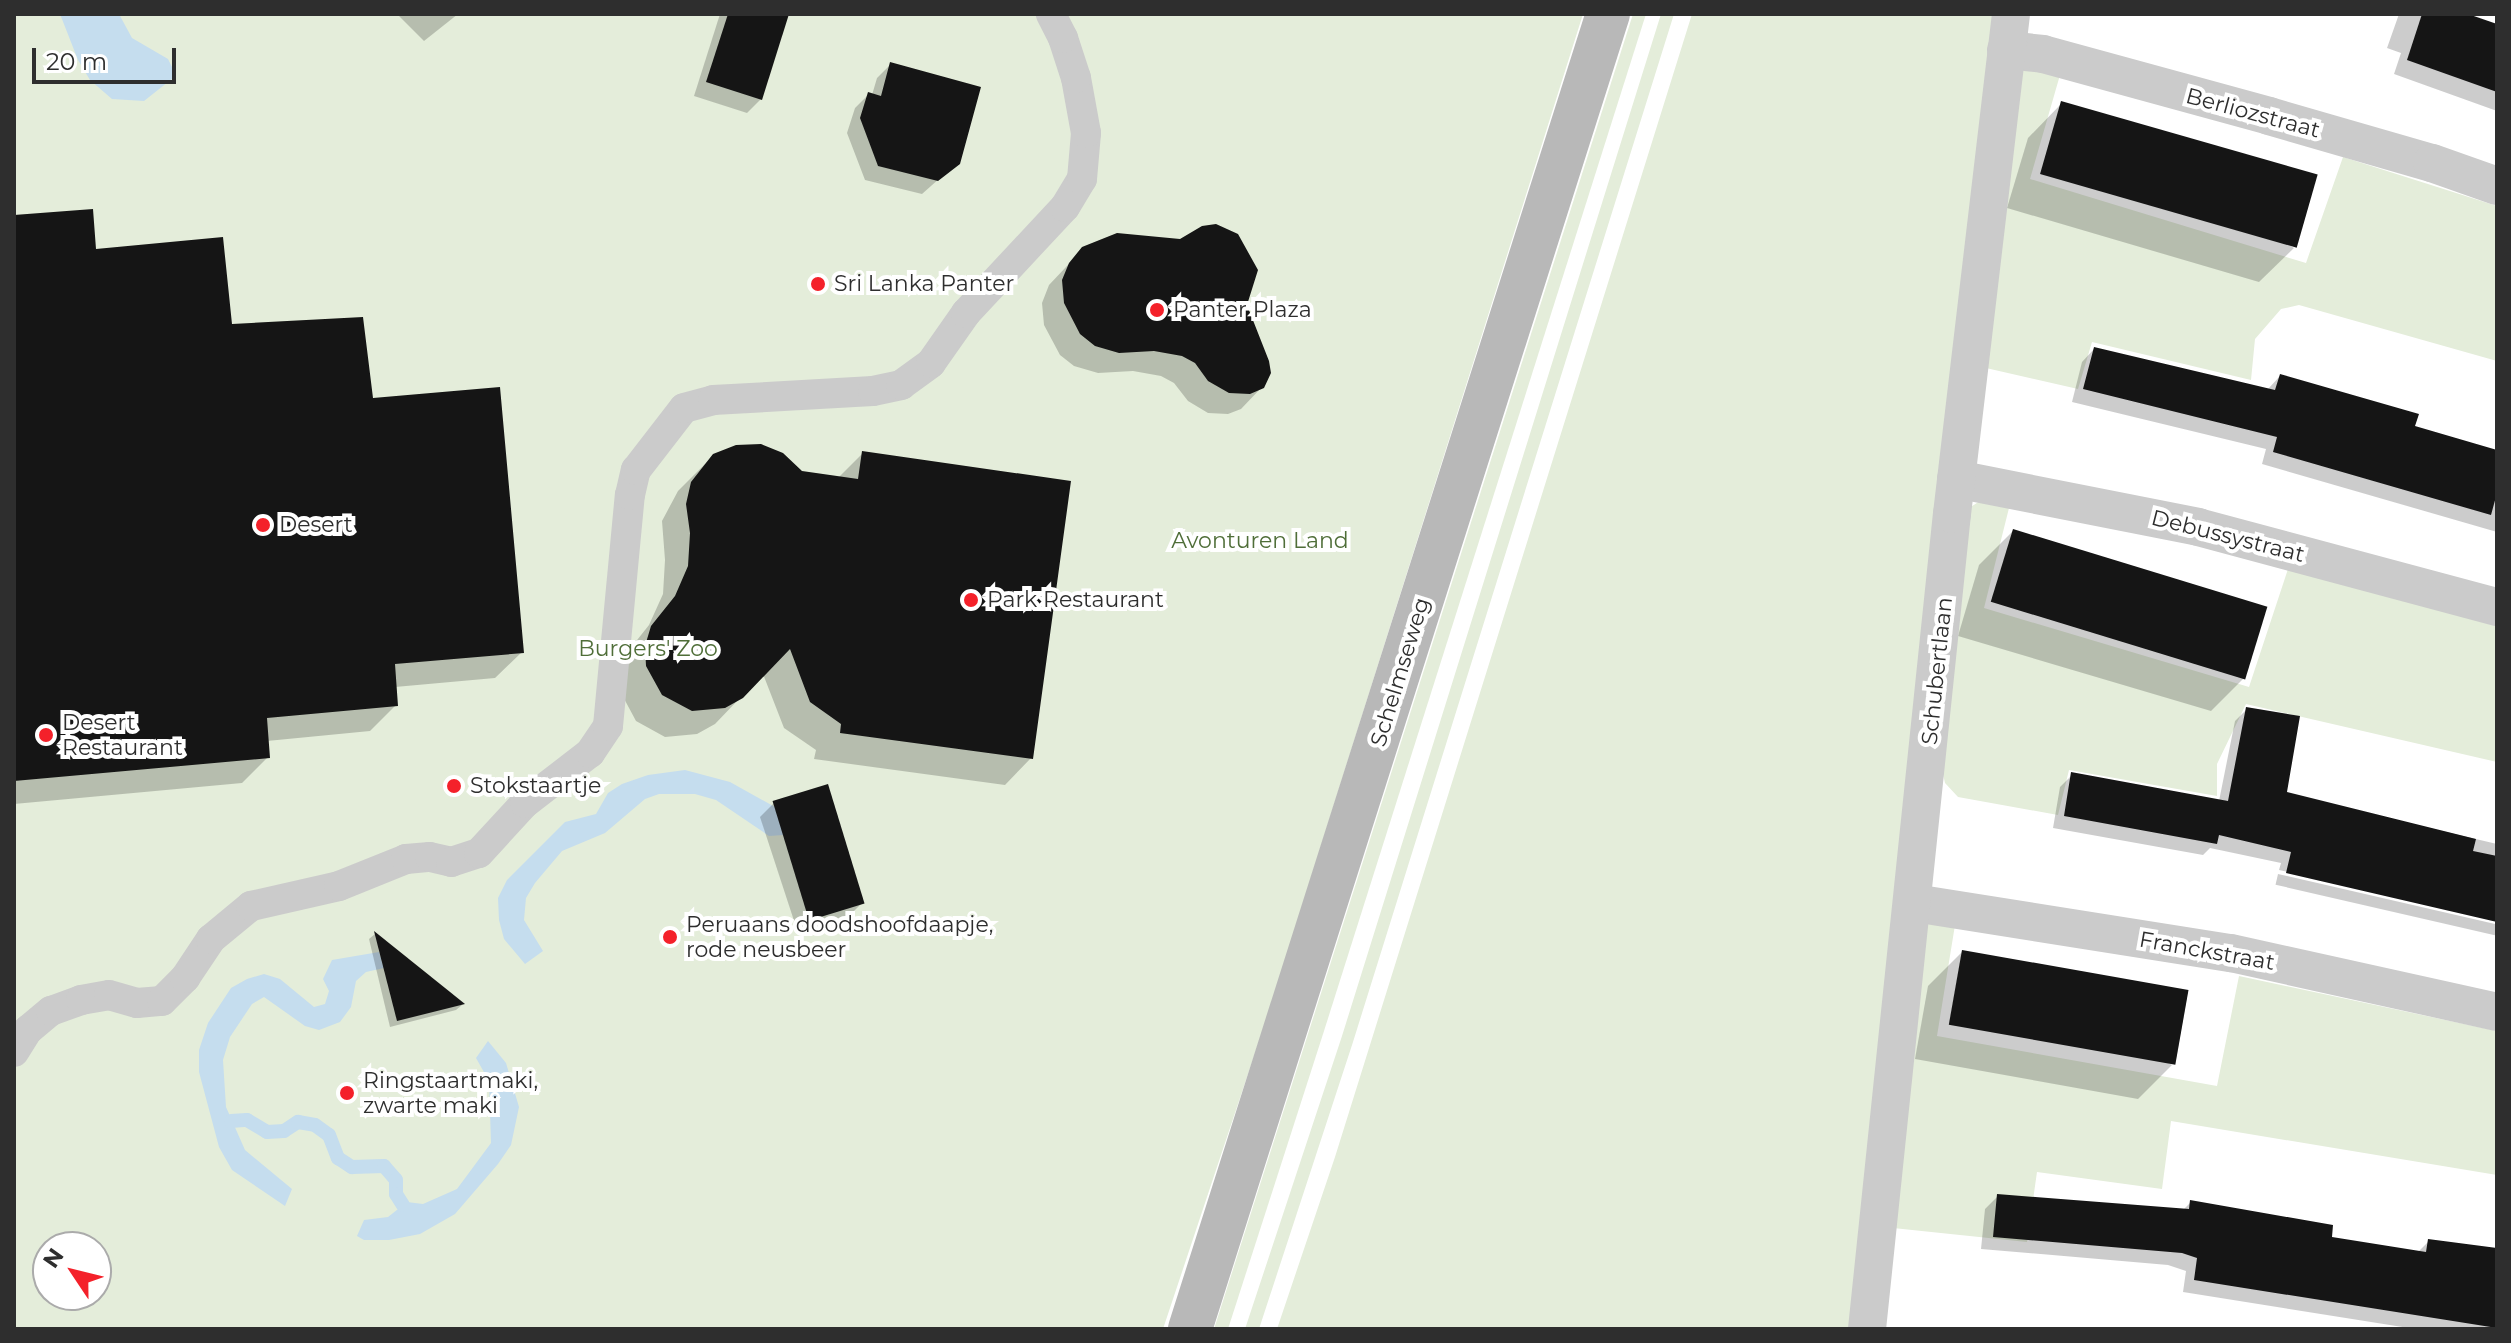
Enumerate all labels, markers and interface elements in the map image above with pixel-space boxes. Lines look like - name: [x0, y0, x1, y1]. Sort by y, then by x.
- scale bar: [36, 32, 180, 82]
- text: 20 m: [46, 47, 107, 76]
- street label: Berliozstraat: [2183, 82, 2323, 144]
- place label: Sri Lanka Panter: [834, 271, 1014, 297]
- marker: Sri Lanka Panter: [809, 275, 827, 293]
- place label: Panter Plaza: [1173, 297, 1312, 323]
- marker: Panter Plaza: [1148, 301, 1166, 319]
- street label: Debussystraat: [2149, 504, 2307, 568]
- place label: Desert: [279, 512, 353, 538]
- marker: Desert: [254, 516, 272, 534]
- park label: Avonturen Land: [1171, 528, 1349, 554]
- place label: Park Restaurant: [987, 587, 1164, 613]
- marker: Park Restaurant: [962, 591, 980, 609]
- street label: Schelmseweg: [1365, 594, 1435, 750]
- street label: Schubertlaan: [1916, 596, 1958, 746]
- park label: Burgers' Zoo: [578, 636, 718, 662]
- place label: Desert Restaurant: [62, 709, 183, 760]
- marker: Desert Restaurant: [37, 726, 55, 744]
- place label: Stokstaartje: [470, 773, 601, 799]
- marker: Stokstaartje: [445, 777, 463, 795]
- place label: Peruaans doodshoofdaapje, rode neusbeer: [686, 911, 993, 962]
- street label: Franckstraat: [2137, 926, 2277, 976]
- marker: Peruaans doodshoofdaapje, rode neusbeer: [661, 928, 679, 946]
- place label: Ringstaartmaki, zwarte maki: [363, 1067, 538, 1118]
- marker: Ringstaartmaki, zwarte maki: [338, 1084, 356, 1102]
- north arrow: [32, 1231, 112, 1311]
- text: N: [37, 1243, 70, 1273]

